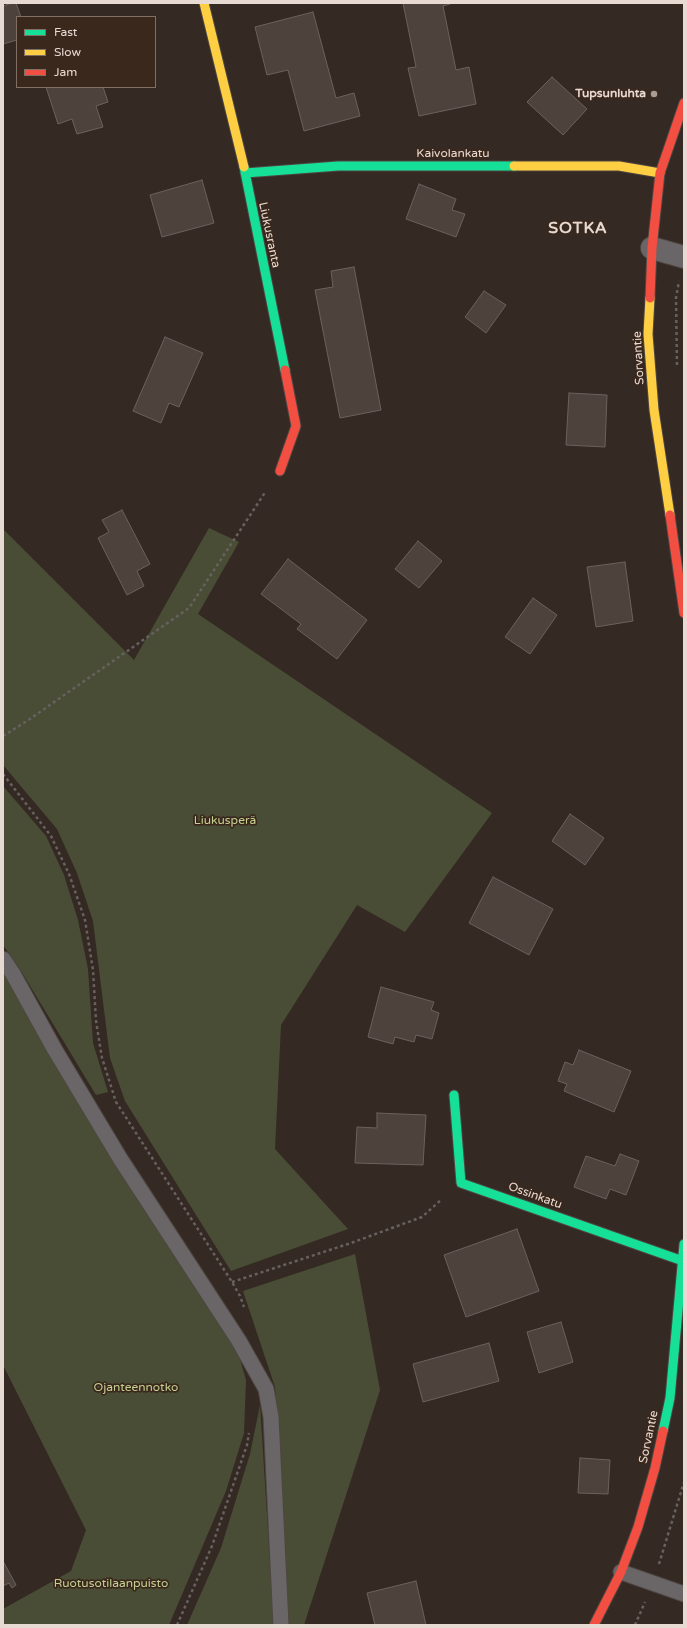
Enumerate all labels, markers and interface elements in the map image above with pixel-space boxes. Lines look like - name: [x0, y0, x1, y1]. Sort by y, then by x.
- legend: [16, 16, 156, 88]
- text: Fast: [54, 25, 77, 39]
- text: Slow: [54, 45, 81, 59]
- text: Jam: [54, 65, 77, 79]
- place label: Tupsunluhta: [575, 87, 646, 101]
- marker: Tupsunluhta: [649, 89, 659, 99]
- street label: Kaivolankatu: [416, 147, 490, 161]
- street label: Liukusranta: [255, 201, 283, 269]
- district label: SOTKA: [548, 219, 608, 239]
- street label: Sorvantie: [630, 331, 648, 385]
- park label: Liukusperä: [194, 814, 256, 828]
- street label: Ossinkatu: [506, 1180, 564, 1212]
- park label: Ojanteennotko: [94, 1381, 178, 1395]
- street label: Sorvantie: [636, 1409, 662, 1465]
- park label: Ruotusotilaanpuisto: [54, 1577, 168, 1591]

